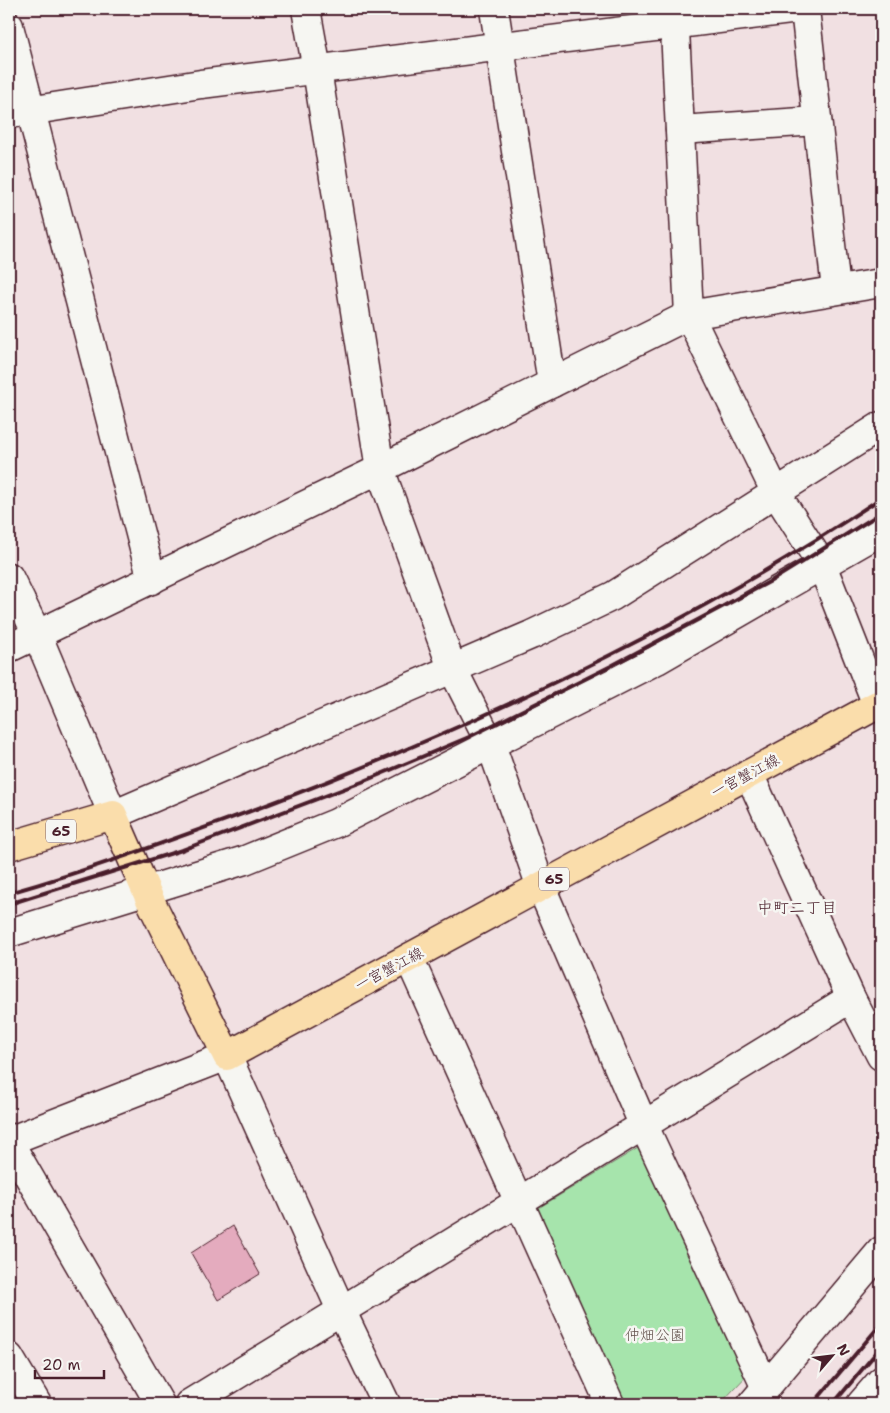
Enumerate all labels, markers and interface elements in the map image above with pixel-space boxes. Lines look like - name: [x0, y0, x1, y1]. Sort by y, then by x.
- street label: 一宮蟹江線: [707, 750, 783, 802]
- road number: 65: [46, 819, 76, 842]
- road number: 65: [539, 868, 569, 891]
- district label: 中町二丁目: [757, 897, 837, 918]
- street label: 一宮蟹江線: [351, 943, 427, 995]
- park label: 仲畑公園: [625, 1325, 685, 1345]
- north arrow: [808, 1330, 858, 1380]
- text: N: [833, 1341, 854, 1359]
- scale bar: [35, 1348, 104, 1380]
- text: 20 m: [42, 1355, 81, 1375]

